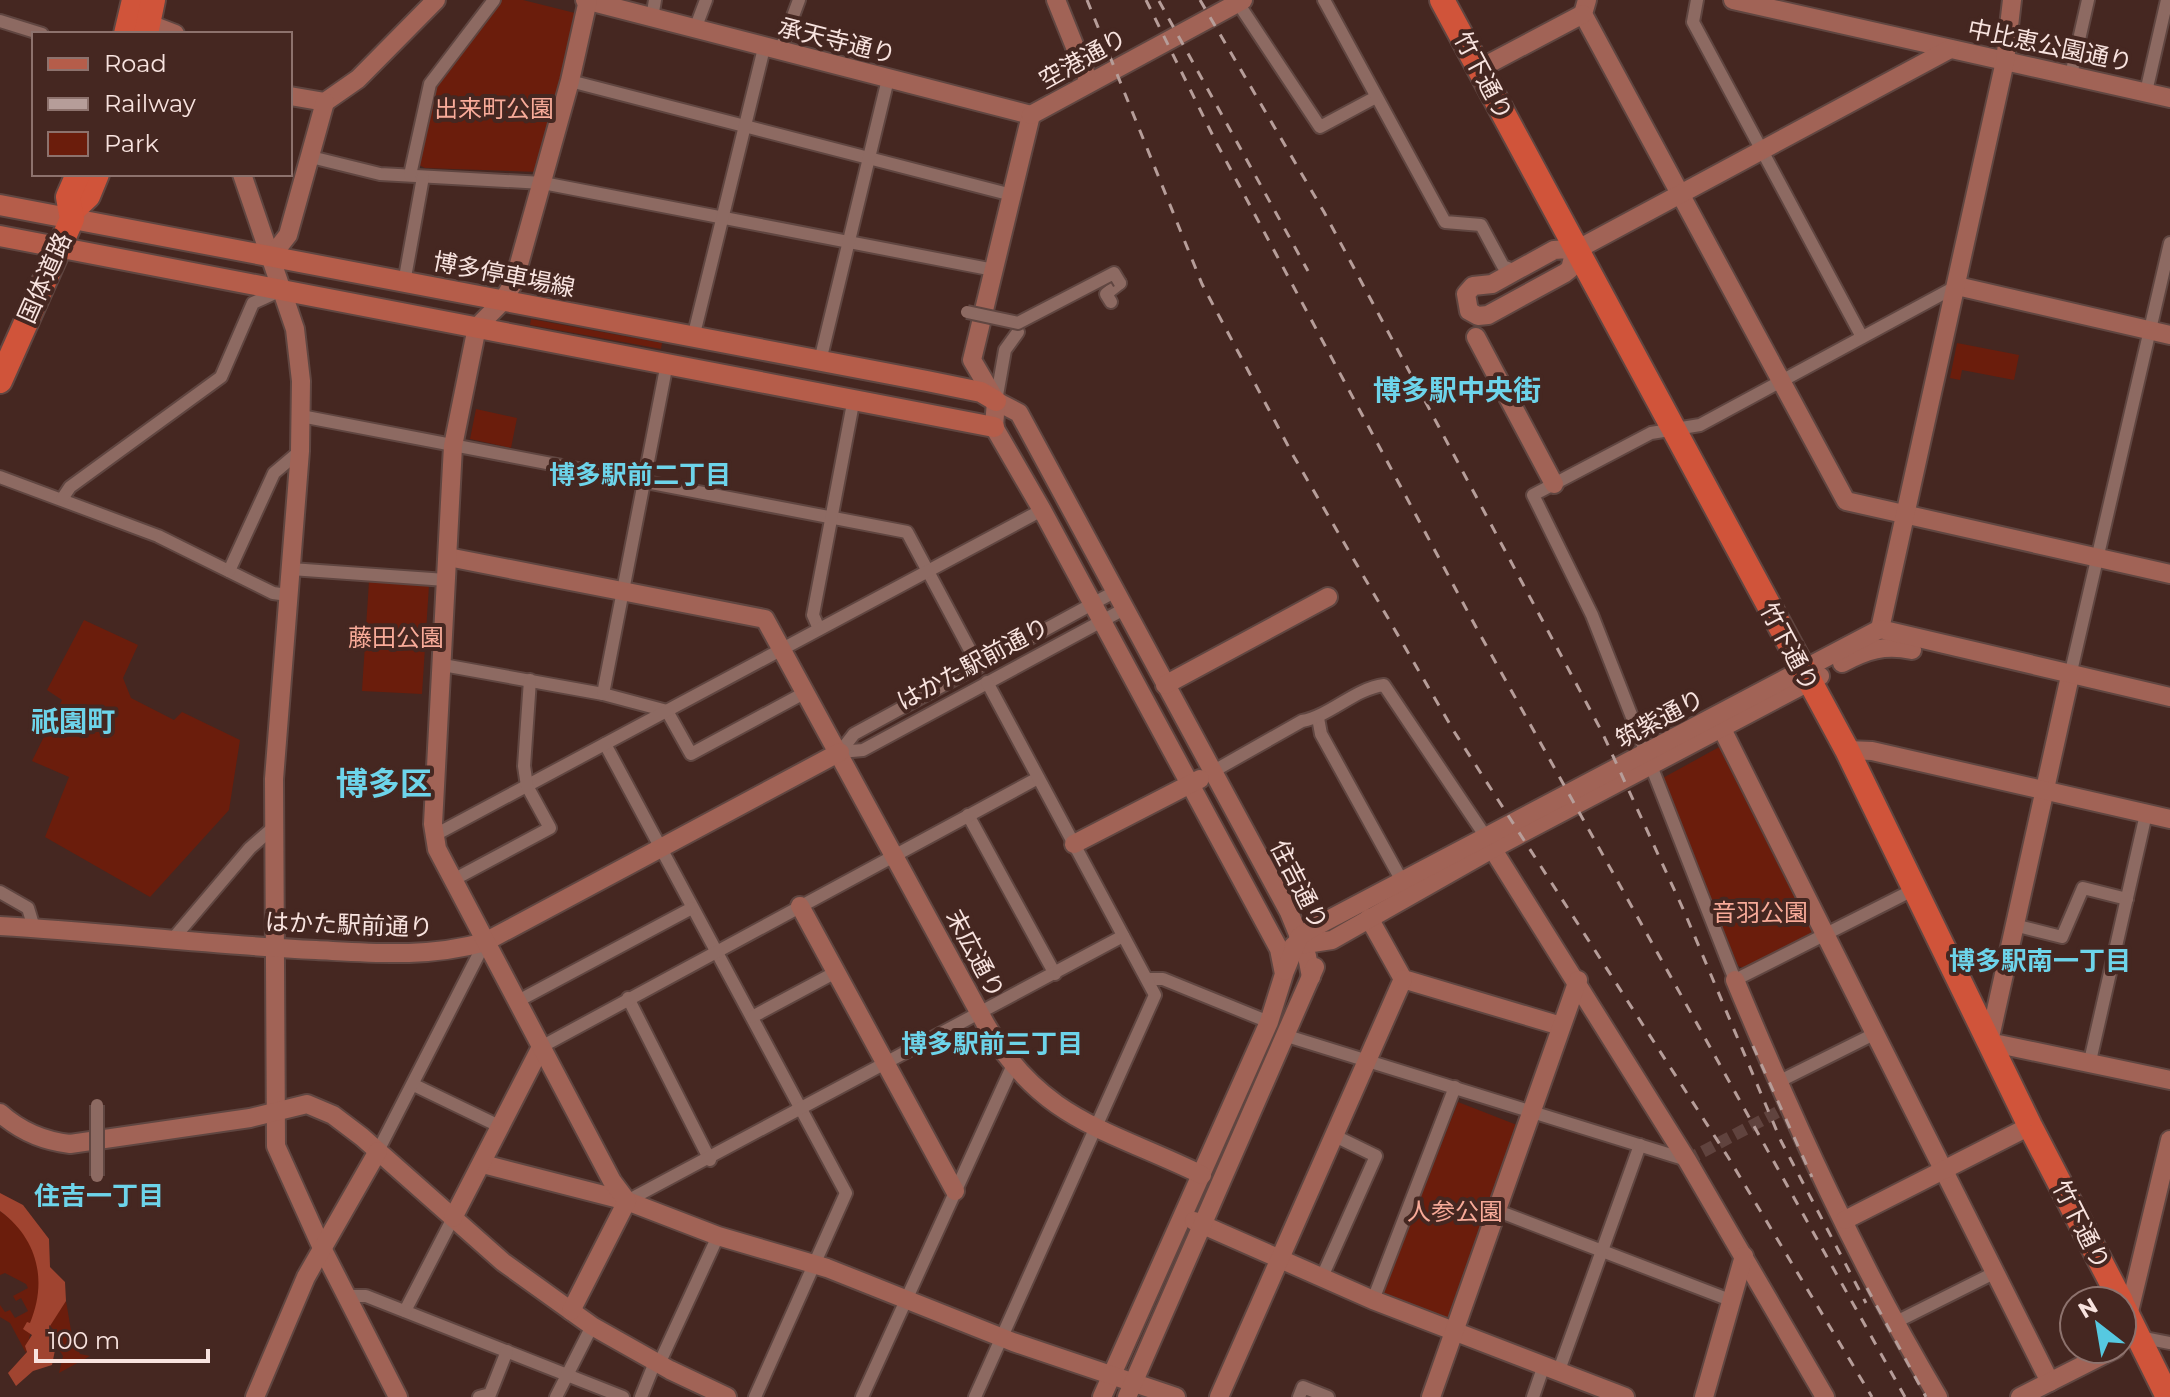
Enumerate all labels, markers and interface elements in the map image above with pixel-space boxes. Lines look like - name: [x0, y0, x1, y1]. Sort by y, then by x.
- street label: 承天寺通り: [775, 12, 899, 69]
- street label: 中比恵公園通り: [1965, 14, 2135, 77]
- street label: 空港通り: [1034, 23, 1132, 95]
- street label: 竹下通り: [1448, 27, 1519, 125]
- legend: [32, 32, 292, 176]
- text: Road: [104, 49, 167, 78]
- text: Railway: [104, 89, 196, 118]
- park label: 出来町公園: [434, 94, 554, 123]
- text: Park: [104, 129, 159, 158]
- street label: 国体道路: [12, 228, 77, 328]
- street label: 博多停車場線: [431, 247, 578, 302]
- district label: 博多駅中央街: [1373, 373, 1541, 407]
- district label: 博多駅前二丁目: [549, 459, 731, 491]
- street label: 竹下通り: [1754, 598, 1825, 696]
- street label: はかた駅前通り: [892, 611, 1054, 716]
- park label: 藤田公園: [348, 623, 444, 652]
- street label: 筑紫通り: [1611, 683, 1709, 754]
- district label: 祇園町: [31, 704, 115, 738]
- district label: 博多区: [336, 764, 432, 803]
- street label: 住吉通り: [1265, 835, 1334, 934]
- park label: 音羽公園: [1712, 898, 1808, 927]
- street label: 末広通り: [940, 905, 1011, 1003]
- street label: はかた駅前通り: [265, 907, 433, 942]
- district label: 博多駅南一丁目: [1949, 945, 2131, 977]
- district label: 博多駅前三丁目: [901, 1028, 1083, 1060]
- street label: 竹下通り: [2047, 1175, 2116, 1274]
- district label: 住吉一丁目: [34, 1180, 164, 1212]
- park label: 人参公園: [1407, 1197, 1503, 1226]
- north arrow: [2058, 1285, 2138, 1365]
- text: N: [2073, 1292, 2103, 1324]
- scale bar: [36, 1313, 208, 1363]
- text: 100 m: [48, 1326, 120, 1355]

